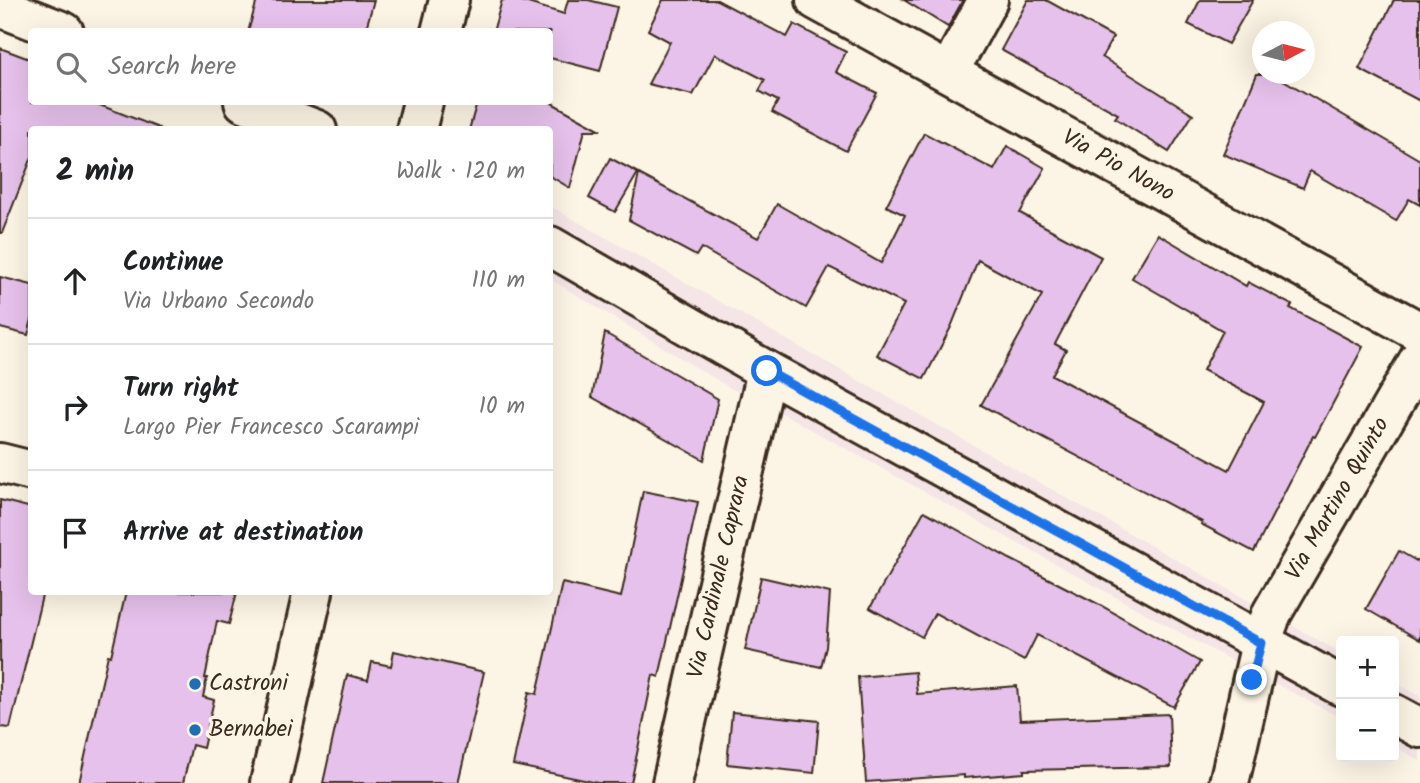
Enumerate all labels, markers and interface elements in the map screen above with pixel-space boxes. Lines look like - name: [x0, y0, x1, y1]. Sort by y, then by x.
- north arrow: [1252, 21, 1315, 84]
- search box: [28, 28, 553, 105]
- text: Search here: [108, 46, 236, 88]
- icon: search: [52, 48, 90, 86]
- street label: Via Pio Nono: [1055, 120, 1181, 212]
- text: 2 min: [56, 148, 134, 196]
- text: Walk · 120 m: [396, 154, 525, 190]
- text: Continue: [123, 242, 224, 284]
- icon: ahead: [56, 262, 94, 300]
- text: 110 m: [472, 263, 525, 299]
- text: Via Urbano Secondo: [123, 284, 314, 320]
- route start: [751, 355, 782, 386]
- text: Turn right: [123, 368, 239, 410]
- icon: right: [56, 388, 94, 426]
- text: 10 m: [479, 389, 525, 425]
- text: Largo Pier Francesco Scarampi: [123, 410, 419, 446]
- street label: Via Martino Quinto: [1277, 411, 1399, 587]
- street label: Via Cardinale Caprara: [678, 472, 760, 682]
- text: Arrive at destination: [123, 512, 363, 554]
- icon: arrive: [56, 514, 94, 552]
- map controls: [1336, 636, 1399, 762]
- button: +: [1336, 636, 1399, 699]
- route end: [1236, 664, 1267, 695]
- place label: Castroni: [209, 666, 290, 702]
- marker: Castroni: [187, 676, 203, 692]
- button: −: [1336, 699, 1399, 762]
- place label: Bernabei: [209, 712, 294, 748]
- marker: Bernabei: [187, 722, 203, 738]

